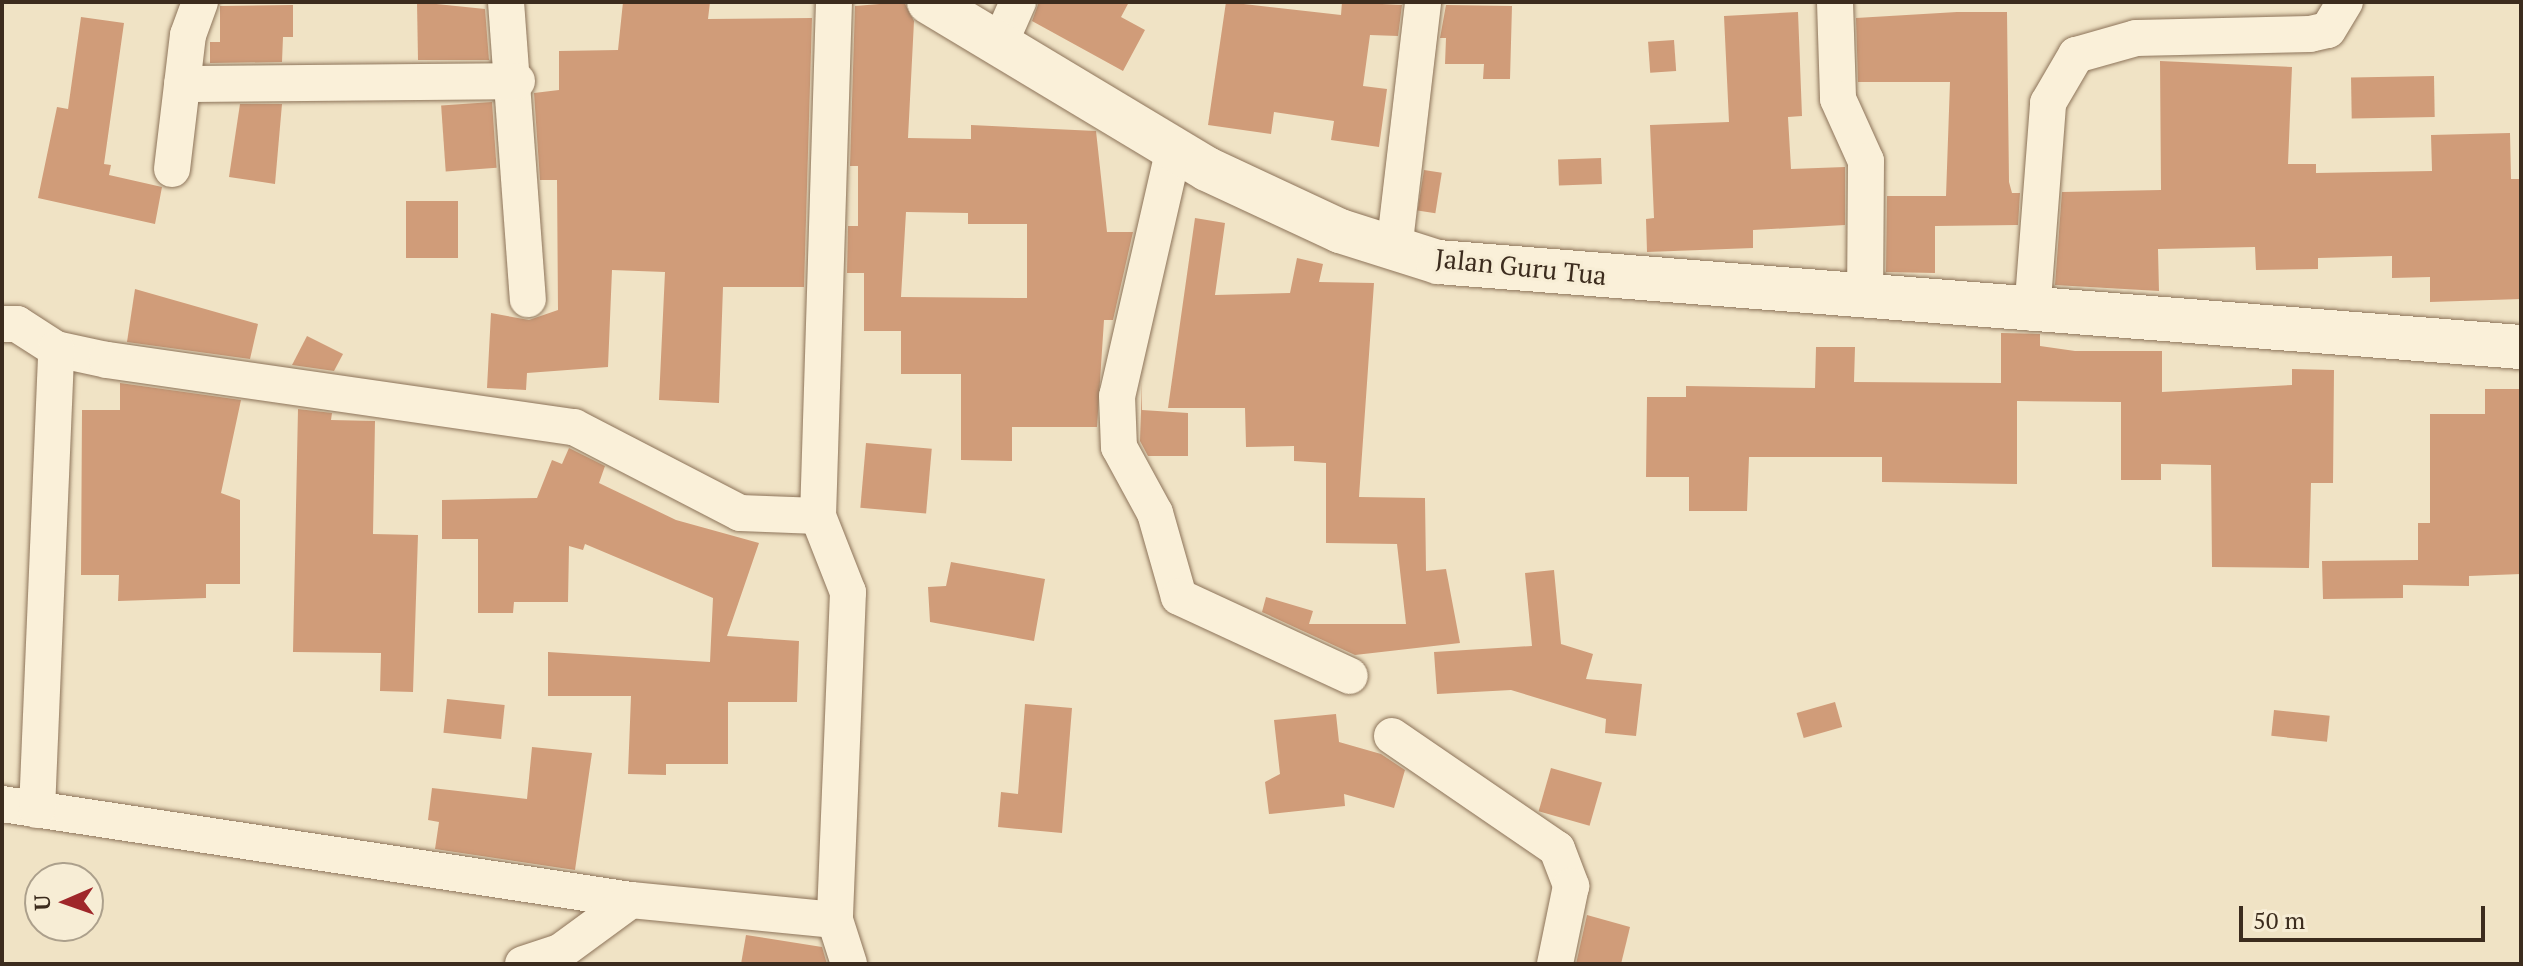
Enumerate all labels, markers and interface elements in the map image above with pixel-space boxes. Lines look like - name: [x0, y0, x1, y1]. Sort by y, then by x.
- street label: Jalan Guru Tua: [1434, 242, 1608, 292]
- north arrow: [24, 862, 104, 942]
- scale bar: [2243, 890, 2489, 940]
- text: U: [27, 894, 56, 911]
- text: 50 m: [2253, 904, 2305, 936]

